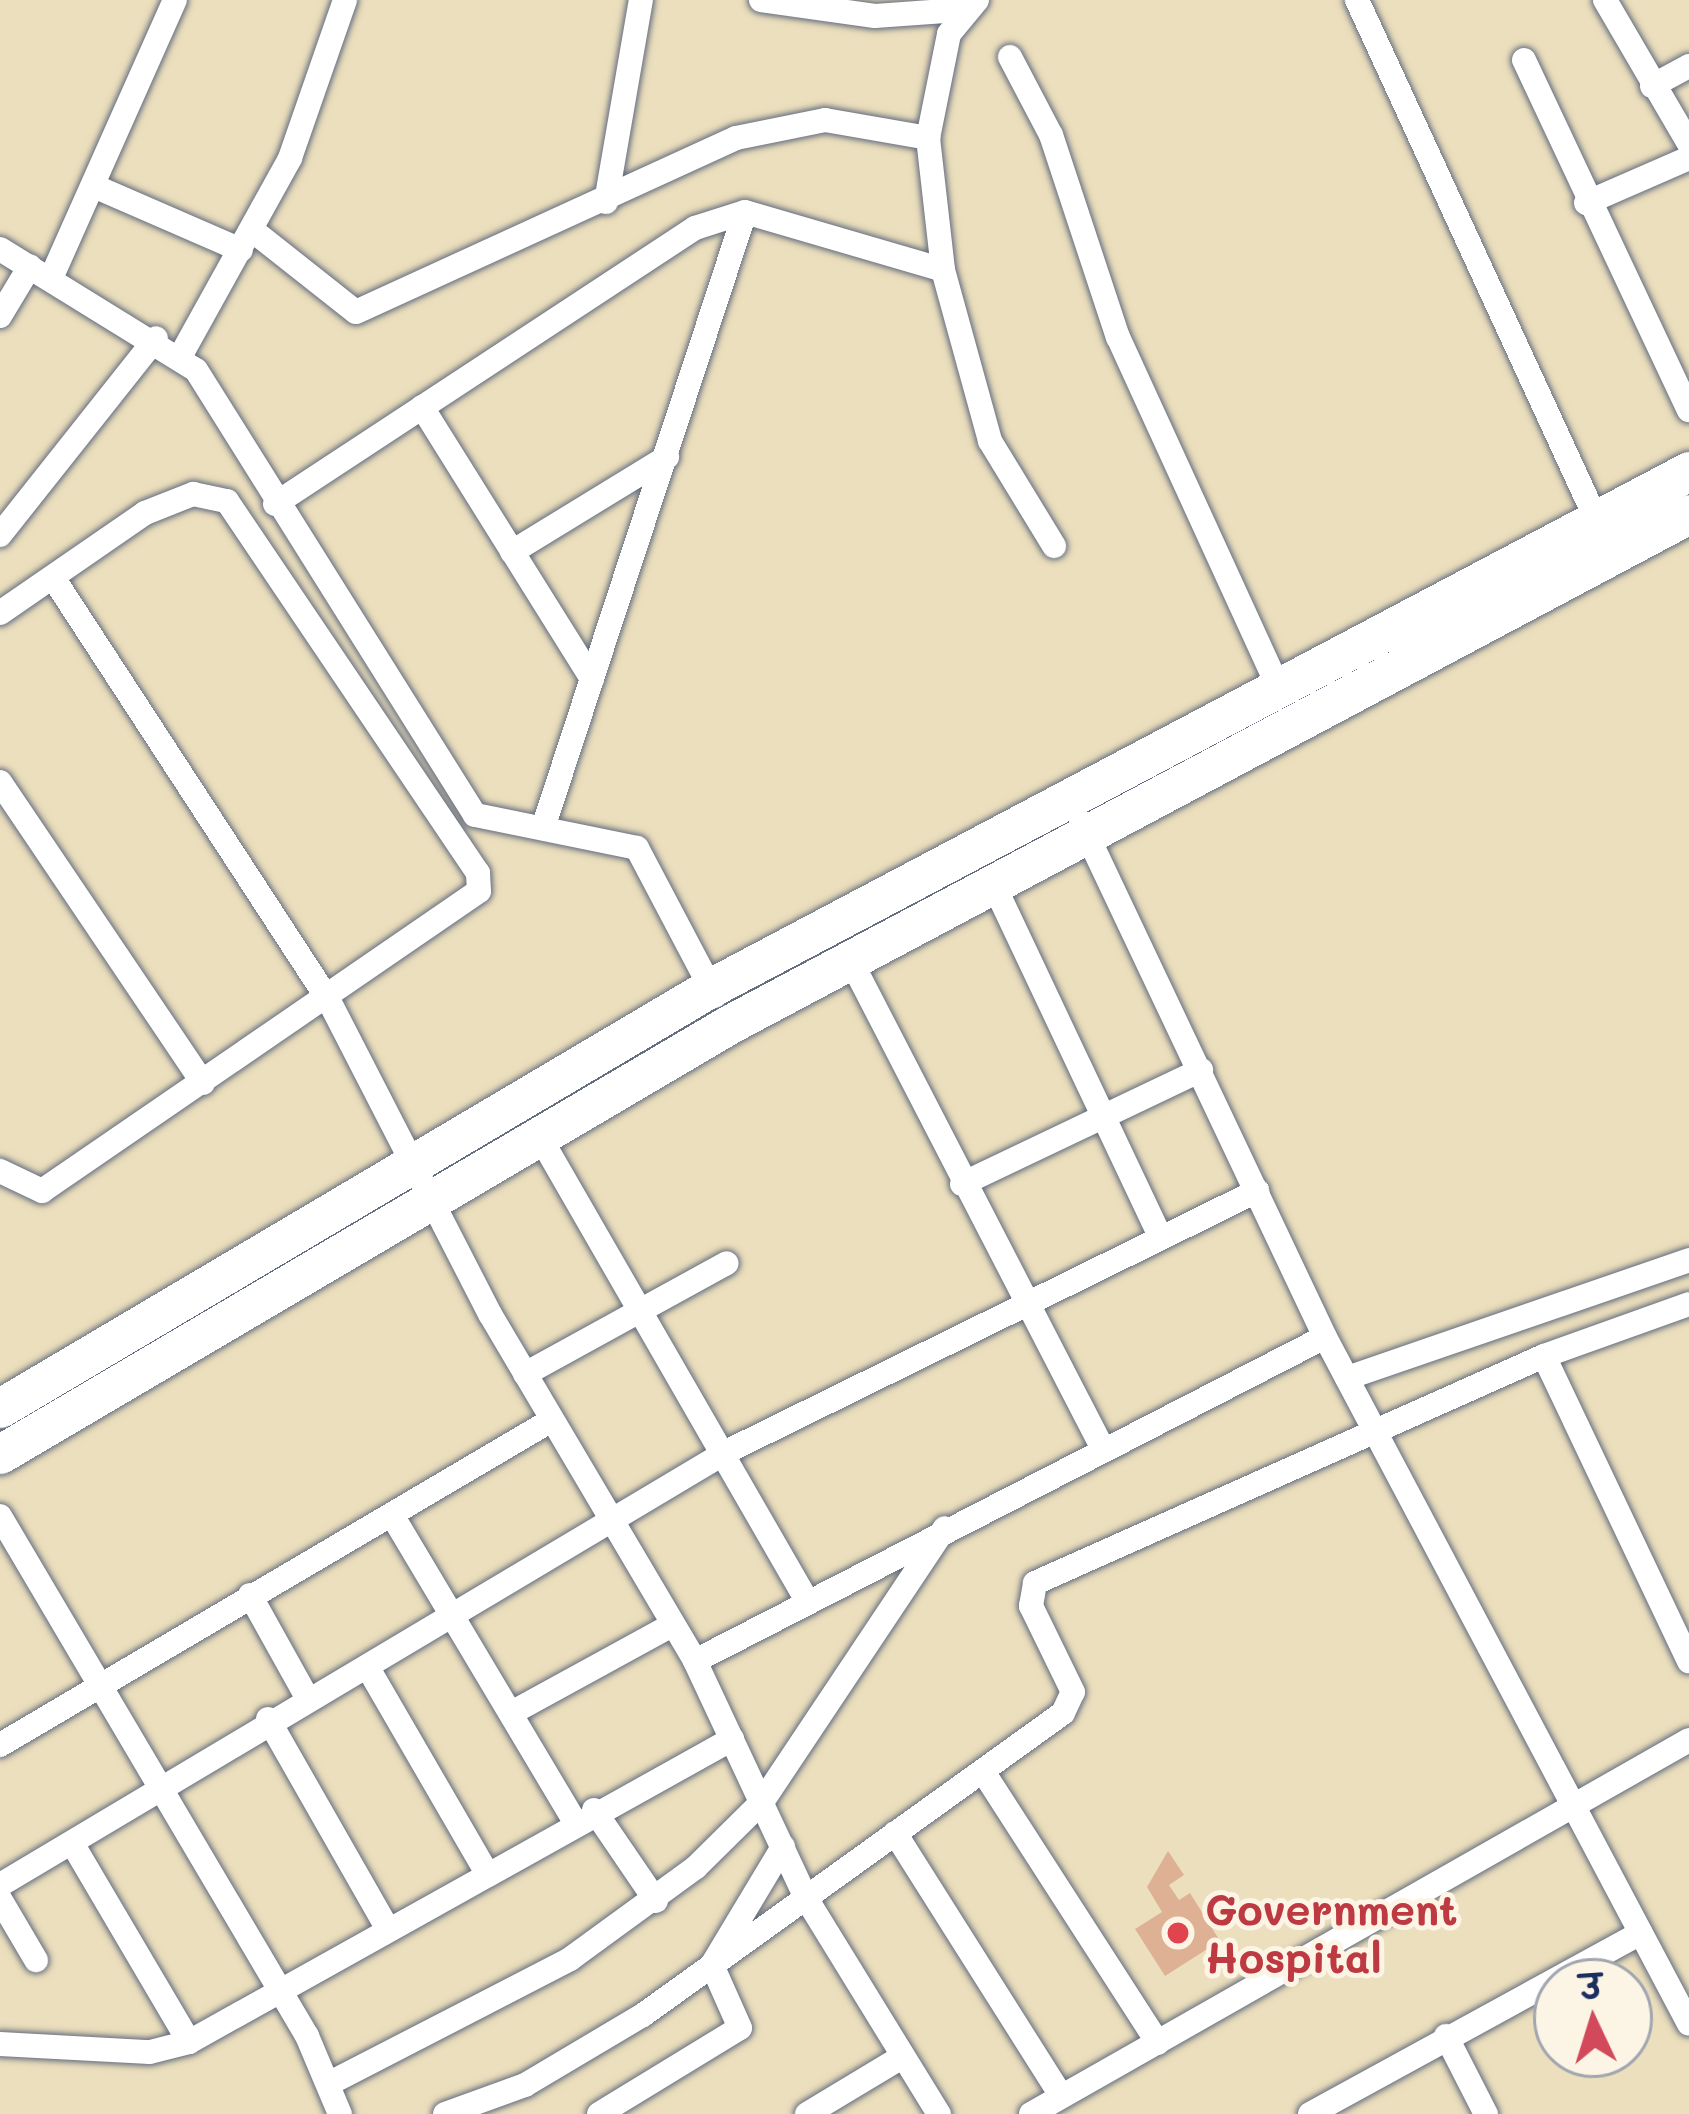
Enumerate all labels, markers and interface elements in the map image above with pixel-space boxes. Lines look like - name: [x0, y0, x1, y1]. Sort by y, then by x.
- place label: Government Hospital: [1205, 1884, 1458, 1982]
- marker: Government Hospital: [1162, 1917, 1194, 1949]
- north arrow: [1533, 1958, 1653, 2078]
- text: उ: [1578, 1962, 1603, 2007]

